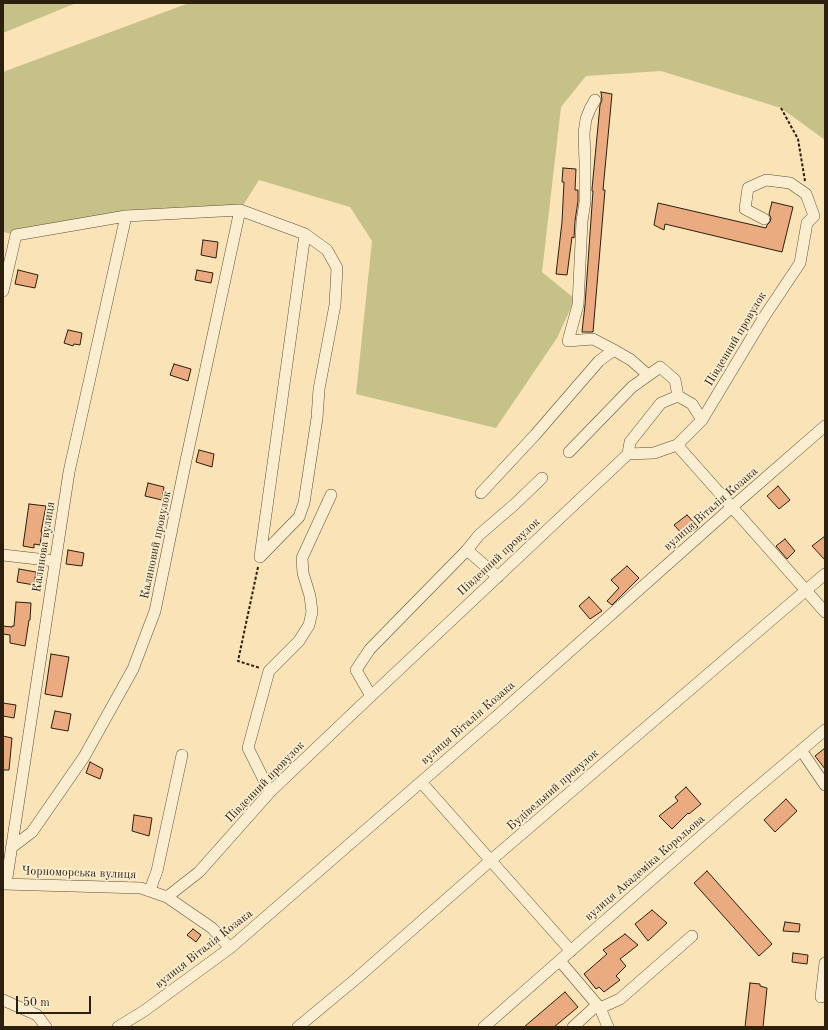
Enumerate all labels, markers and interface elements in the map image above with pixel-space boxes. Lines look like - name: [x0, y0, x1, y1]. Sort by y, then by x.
- street label: Південний провулок: [702, 289, 770, 389]
- street label: вулиця Віталія Козака: [661, 464, 761, 554]
- street label: Калиновий провулок: [138, 490, 174, 600]
- street label: Калинова вулиця: [30, 501, 58, 593]
- street label: Південний провулок: [455, 515, 543, 599]
- street label: вулиця Віталія Козака: [418, 678, 518, 768]
- street label: Південний провулок: [222, 738, 308, 826]
- street label: Будівельний провулок: [504, 746, 602, 834]
- street label: вулиця Академіка Корольова: [582, 812, 708, 924]
- street label: Чорноморська вулиця: [21, 864, 137, 882]
- street label: вулиця Віталія Козака: [152, 906, 256, 992]
- scale bar: [18, 988, 93, 1014]
- text: 50 m: [23, 997, 50, 1009]

